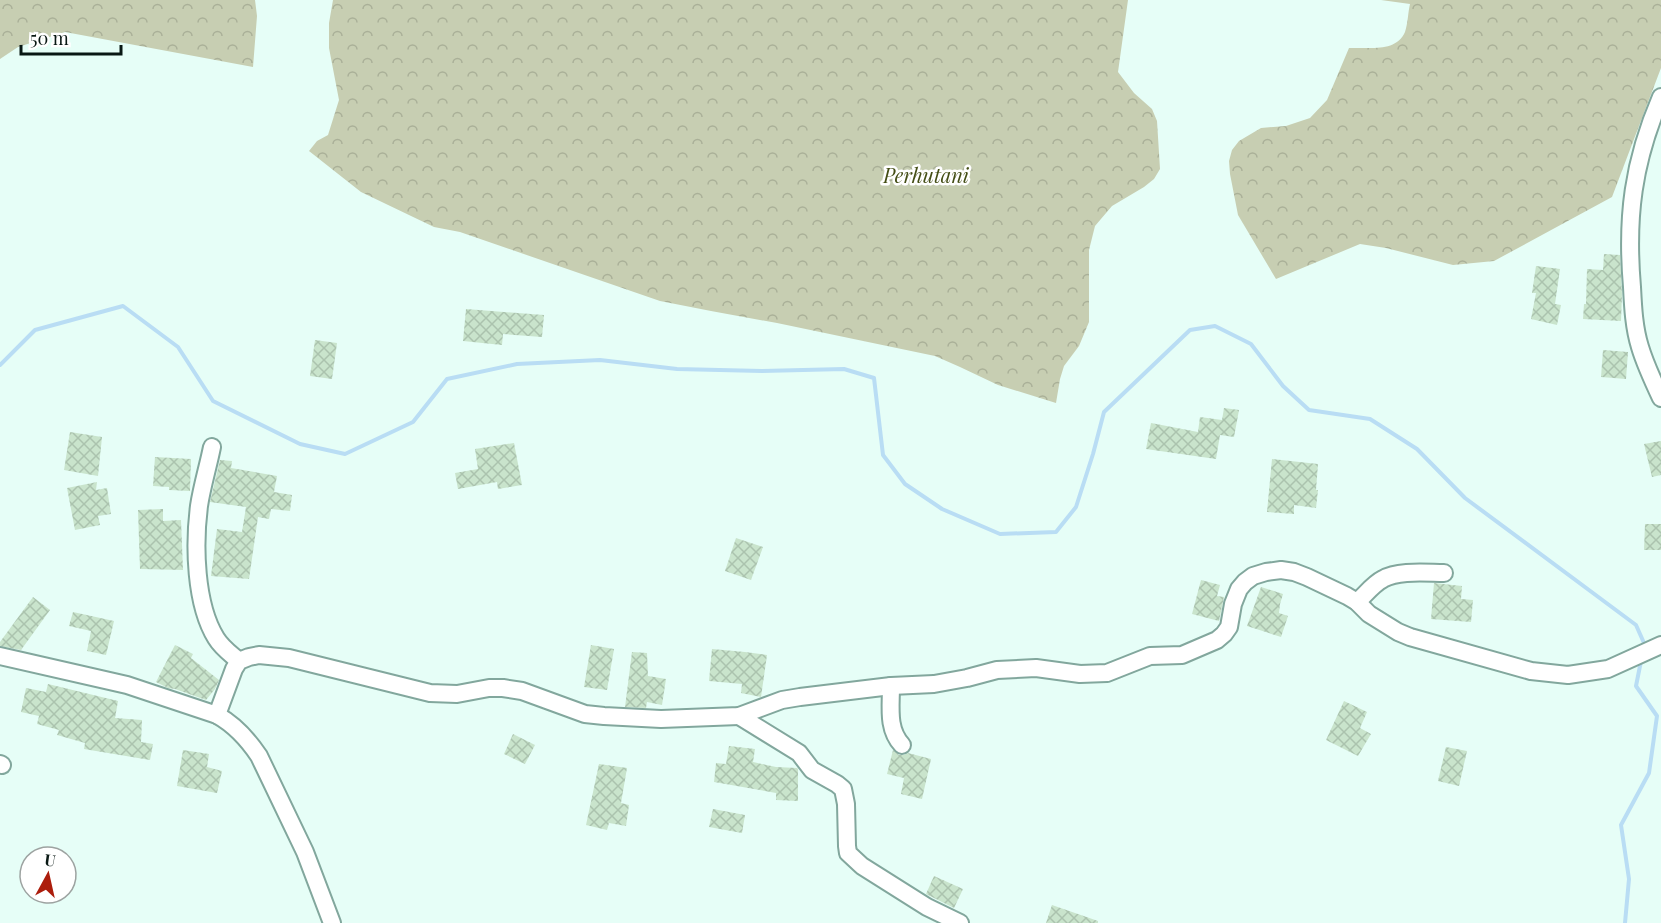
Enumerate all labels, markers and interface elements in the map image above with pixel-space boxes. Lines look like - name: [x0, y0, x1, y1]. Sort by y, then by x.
- scale bar: [21, 18, 122, 56]
- text: 50 m: [30, 26, 69, 50]
- park label: Perhutani: [882, 161, 970, 188]
- north arrow: [18, 845, 78, 905]
- text: U: [43, 848, 57, 871]

